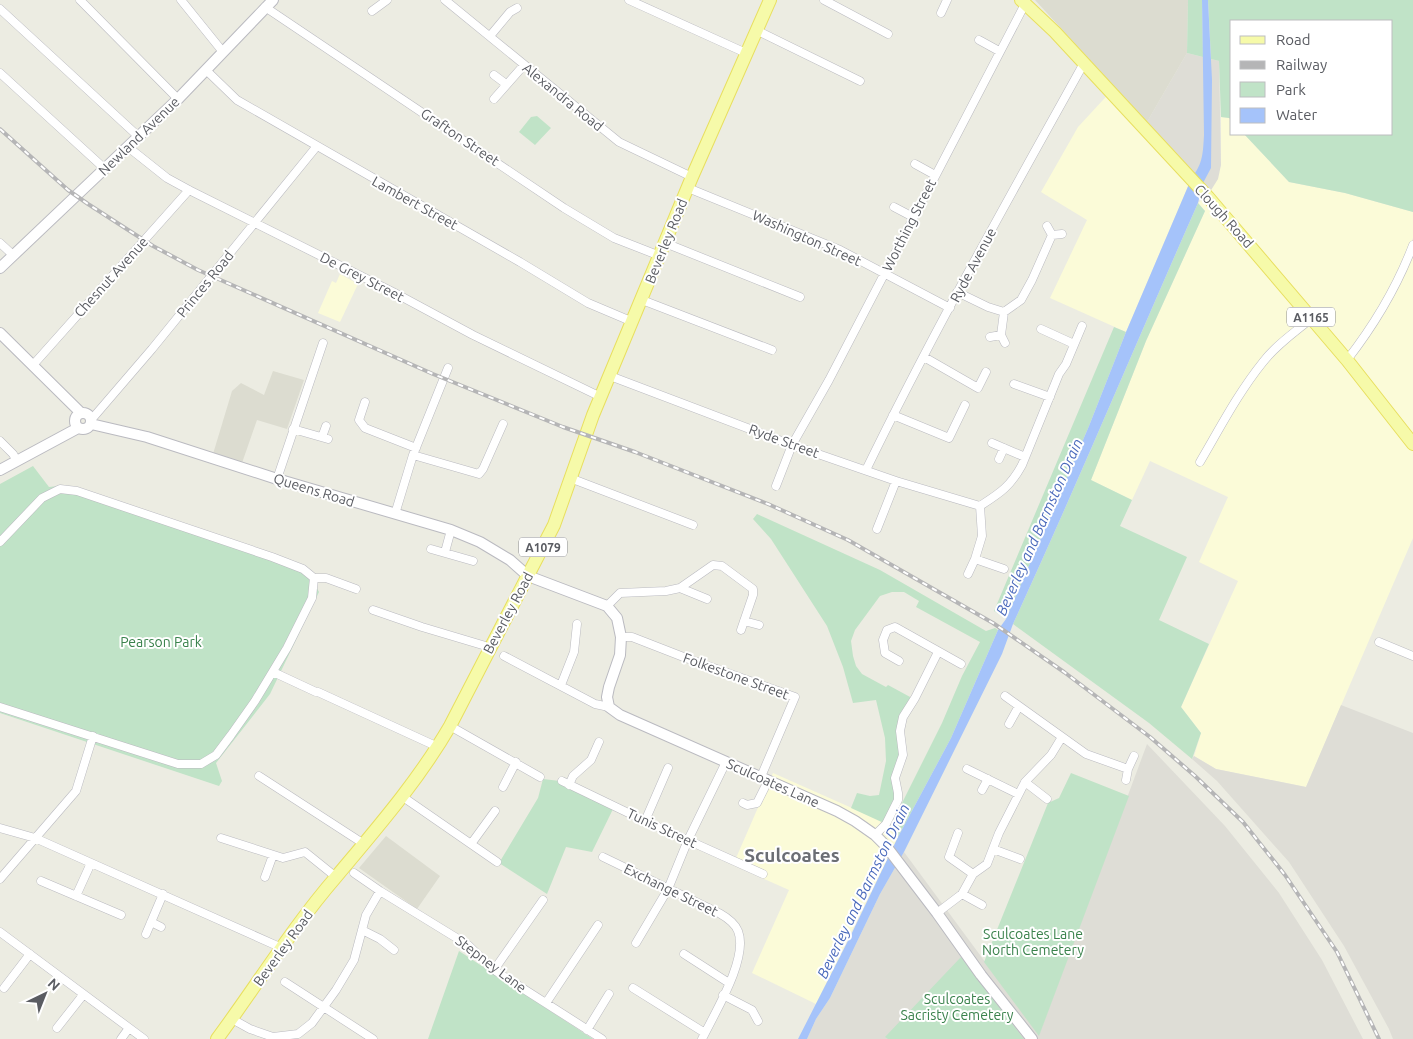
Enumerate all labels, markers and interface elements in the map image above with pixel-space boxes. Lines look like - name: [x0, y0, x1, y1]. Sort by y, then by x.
- legend: [1230, 20, 1393, 135]
- text: Road: [1276, 31, 1311, 48]
- text: Railway: [1276, 56, 1327, 73]
- street label: Alexandra Road: [520, 60, 606, 134]
- text: Park: [1276, 81, 1306, 98]
- street label: Newland Avenue: [95, 93, 183, 179]
- street label: Grafton Street: [418, 105, 503, 169]
- text: Water: [1276, 106, 1317, 123]
- street label: Lambert Street: [369, 173, 461, 233]
- street label: Worthing Street: [879, 176, 939, 274]
- street label: Clough Road: [1191, 181, 1257, 251]
- street label: Beverley Road: [642, 196, 690, 286]
- street label: Washington Street: [750, 207, 864, 269]
- street label: Ryde Avenue: [947, 225, 999, 305]
- street label: Chesnut Avenue: [71, 234, 151, 320]
- street label: Princes Road: [173, 248, 237, 320]
- street label: De Grey Street: [317, 249, 407, 305]
- road number: A1165: [1287, 308, 1335, 326]
- street label: Ryde Street: [747, 421, 822, 461]
- water label: Beverley and Barmston Drain: [992, 436, 1086, 618]
- street label: Queens Road: [272, 470, 356, 510]
- road number: A1079: [519, 538, 567, 556]
- street label: Beverley Road: [480, 569, 536, 657]
- park label: Pearson Park: [120, 634, 202, 650]
- street label: Folkestone Street: [681, 649, 792, 703]
- street label: Sculcoates Lane: [724, 755, 822, 811]
- water label: Beverley and Barmston Drain: [813, 801, 913, 981]
- street label: Tunis Street: [625, 805, 700, 851]
- district label: Sculcoates: [744, 844, 840, 866]
- street label: Exchange Street: [621, 860, 721, 920]
- street label: Beverley Road: [250, 907, 316, 989]
- park label: Sculcoates Lane North Cemetery: [982, 926, 1084, 958]
- street label: Stepney Lane: [452, 932, 530, 996]
- north arrow: [20, 969, 70, 1019]
- text: N: [45, 975, 63, 994]
- park label: Sculcoates Sacristy Cemetery: [901, 991, 1014, 1023]

